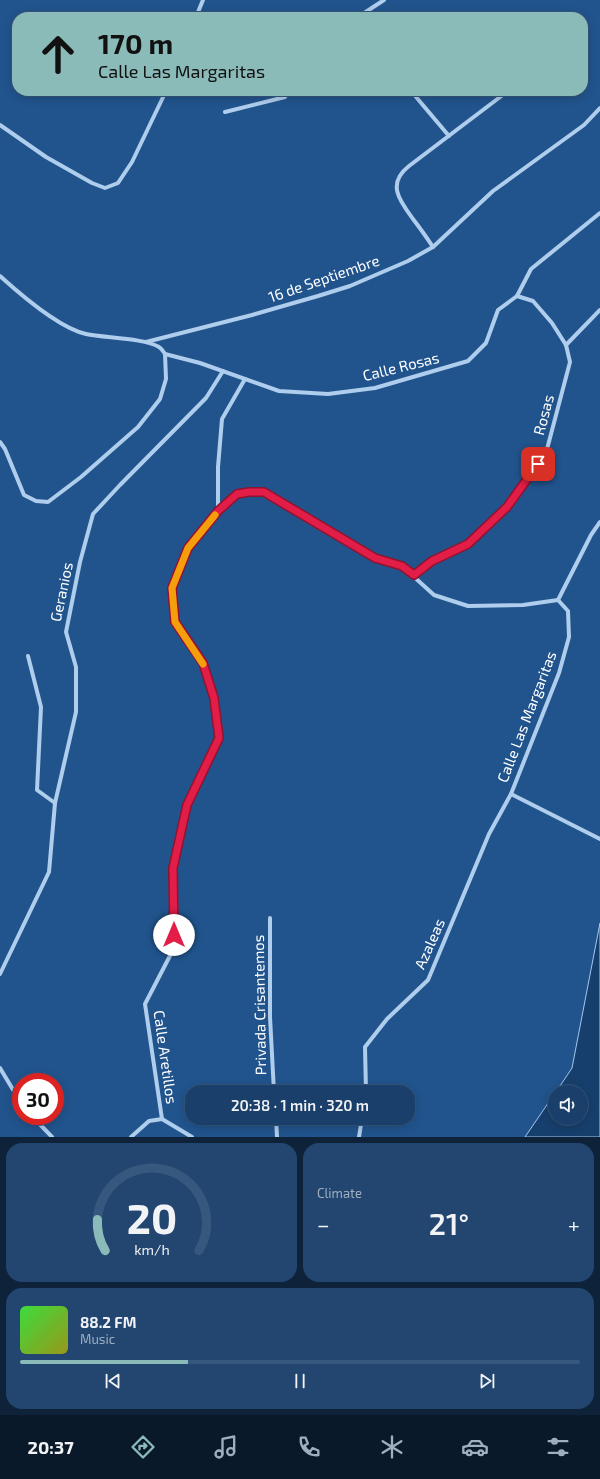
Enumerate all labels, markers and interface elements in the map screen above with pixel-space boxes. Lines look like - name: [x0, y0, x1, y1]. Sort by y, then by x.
- text: 170 m: [98, 26, 173, 60]
- icon: ahead: [32, 28, 84, 80]
- text: Calle Las Margaritas: [98, 60, 265, 82]
- street label: 16 de Septiembre: [266, 251, 381, 305]
- street label: Calle Rosas: [361, 348, 441, 384]
- street label: Rosas: [529, 393, 557, 437]
- pin: [521, 447, 555, 481]
- icon: arrive: [527, 453, 549, 475]
- street label: Geranios: [46, 560, 76, 623]
- street label: Calle Las Margaritas: [493, 648, 559, 785]
- position arrow: [153, 914, 195, 956]
- street label: Azaleas: [410, 915, 448, 972]
- street label: Privada Crisantemos: [249, 934, 269, 1076]
- street label: Calle Aretillos: [151, 1009, 181, 1105]
- speed limit sign: 30: [12, 1073, 64, 1125]
- map controls: [548, 1085, 588, 1125]
- button: sound: [548, 1085, 588, 1125]
- text: 20:38 · 1 min · 320 m: [231, 1096, 369, 1114]
- text: Climate: [317, 1185, 362, 1201]
- text: 20: [126, 1191, 177, 1241]
- text: 21°: [429, 1205, 469, 1241]
- text: −: [317, 1211, 330, 1237]
- text: +: [568, 1211, 580, 1237]
- text: km/h: [134, 1240, 169, 1257]
- text: 88.2 FM: [80, 1313, 136, 1331]
- text: Music: [80, 1331, 115, 1347]
- icon: previous: [102, 1370, 124, 1392]
- icon: pause: [289, 1370, 311, 1392]
- icon: next: [476, 1370, 498, 1392]
- icon: directions: [129, 1433, 157, 1461]
- icon: music: [212, 1433, 240, 1461]
- icon: phone: [295, 1433, 323, 1461]
- icon: climate: [378, 1433, 406, 1461]
- icon: car: [461, 1433, 489, 1461]
- icon: filters: [544, 1433, 572, 1461]
- text: 20:37: [28, 1436, 74, 1458]

